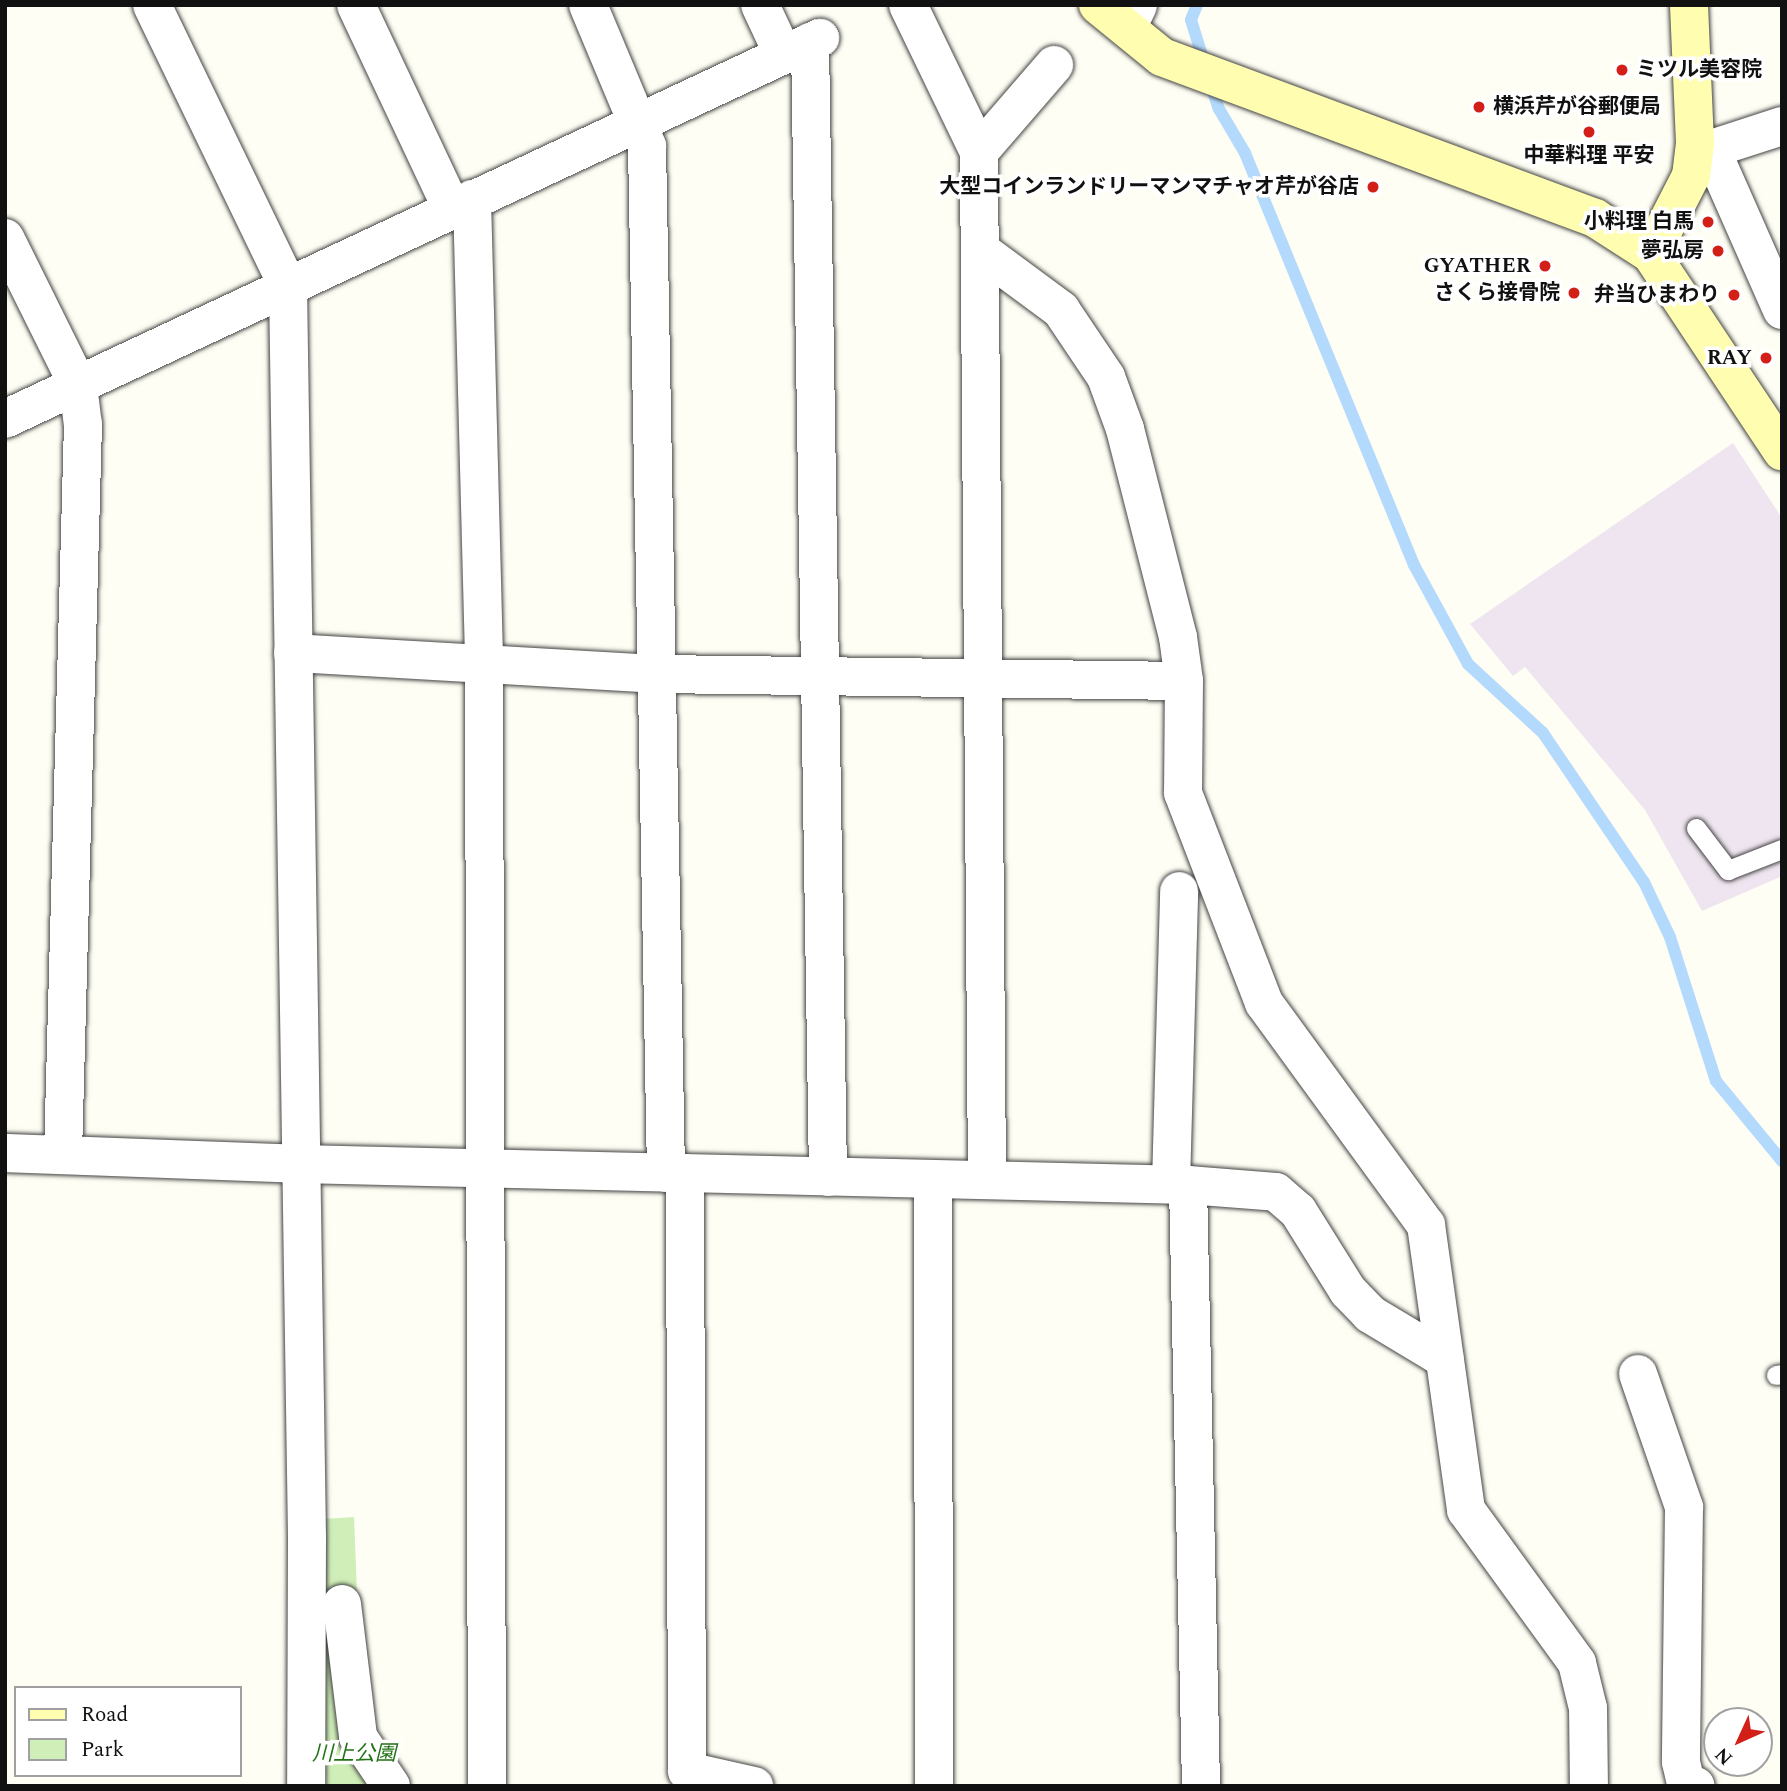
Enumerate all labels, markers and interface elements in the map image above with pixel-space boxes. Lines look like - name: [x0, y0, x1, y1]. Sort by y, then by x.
- place label: ミツル美容院: [1636, 57, 1762, 83]
- marker: ミツル美容院: [1614, 62, 1630, 78]
- place label: 横浜芹が谷郵便局: [1493, 94, 1661, 120]
- marker: 横浜芹が谷郵便局: [1471, 99, 1487, 115]
- marker: 中華料理 平安: [1581, 124, 1597, 140]
- place label: 中華料理 平安: [1523, 143, 1655, 169]
- place label: 大型コインランドリーマンマチャオ芹が谷店: [939, 174, 1359, 200]
- marker: 大型コインランドリーマンマチャオ芹が谷店: [1365, 179, 1381, 195]
- place label: 小料理 白馬: [1584, 209, 1694, 235]
- marker: 小料理 白馬: [1700, 214, 1716, 230]
- place label: 夢弘房: [1641, 238, 1704, 264]
- marker: 夢弘房: [1710, 243, 1726, 259]
- place label: GYATHER: [1424, 253, 1531, 279]
- marker: GYATHER: [1537, 258, 1553, 274]
- place label: さくら接骨院: [1434, 280, 1560, 306]
- place label: 弁当ひまわり: [1594, 282, 1720, 308]
- marker: さくら接骨院: [1566, 285, 1582, 301]
- marker: 弁当ひまわり: [1726, 287, 1742, 303]
- place label: RAY: [1707, 345, 1752, 371]
- marker: RAY: [1758, 350, 1774, 366]
- legend: [14, 1686, 242, 1777]
- text: Road: [81, 1699, 128, 1731]
- north arrow: [1703, 1707, 1773, 1777]
- text: Park: [81, 1734, 124, 1766]
- text: N: [1708, 1740, 1740, 1772]
- park label: 川上公園: [312, 1741, 396, 1767]

